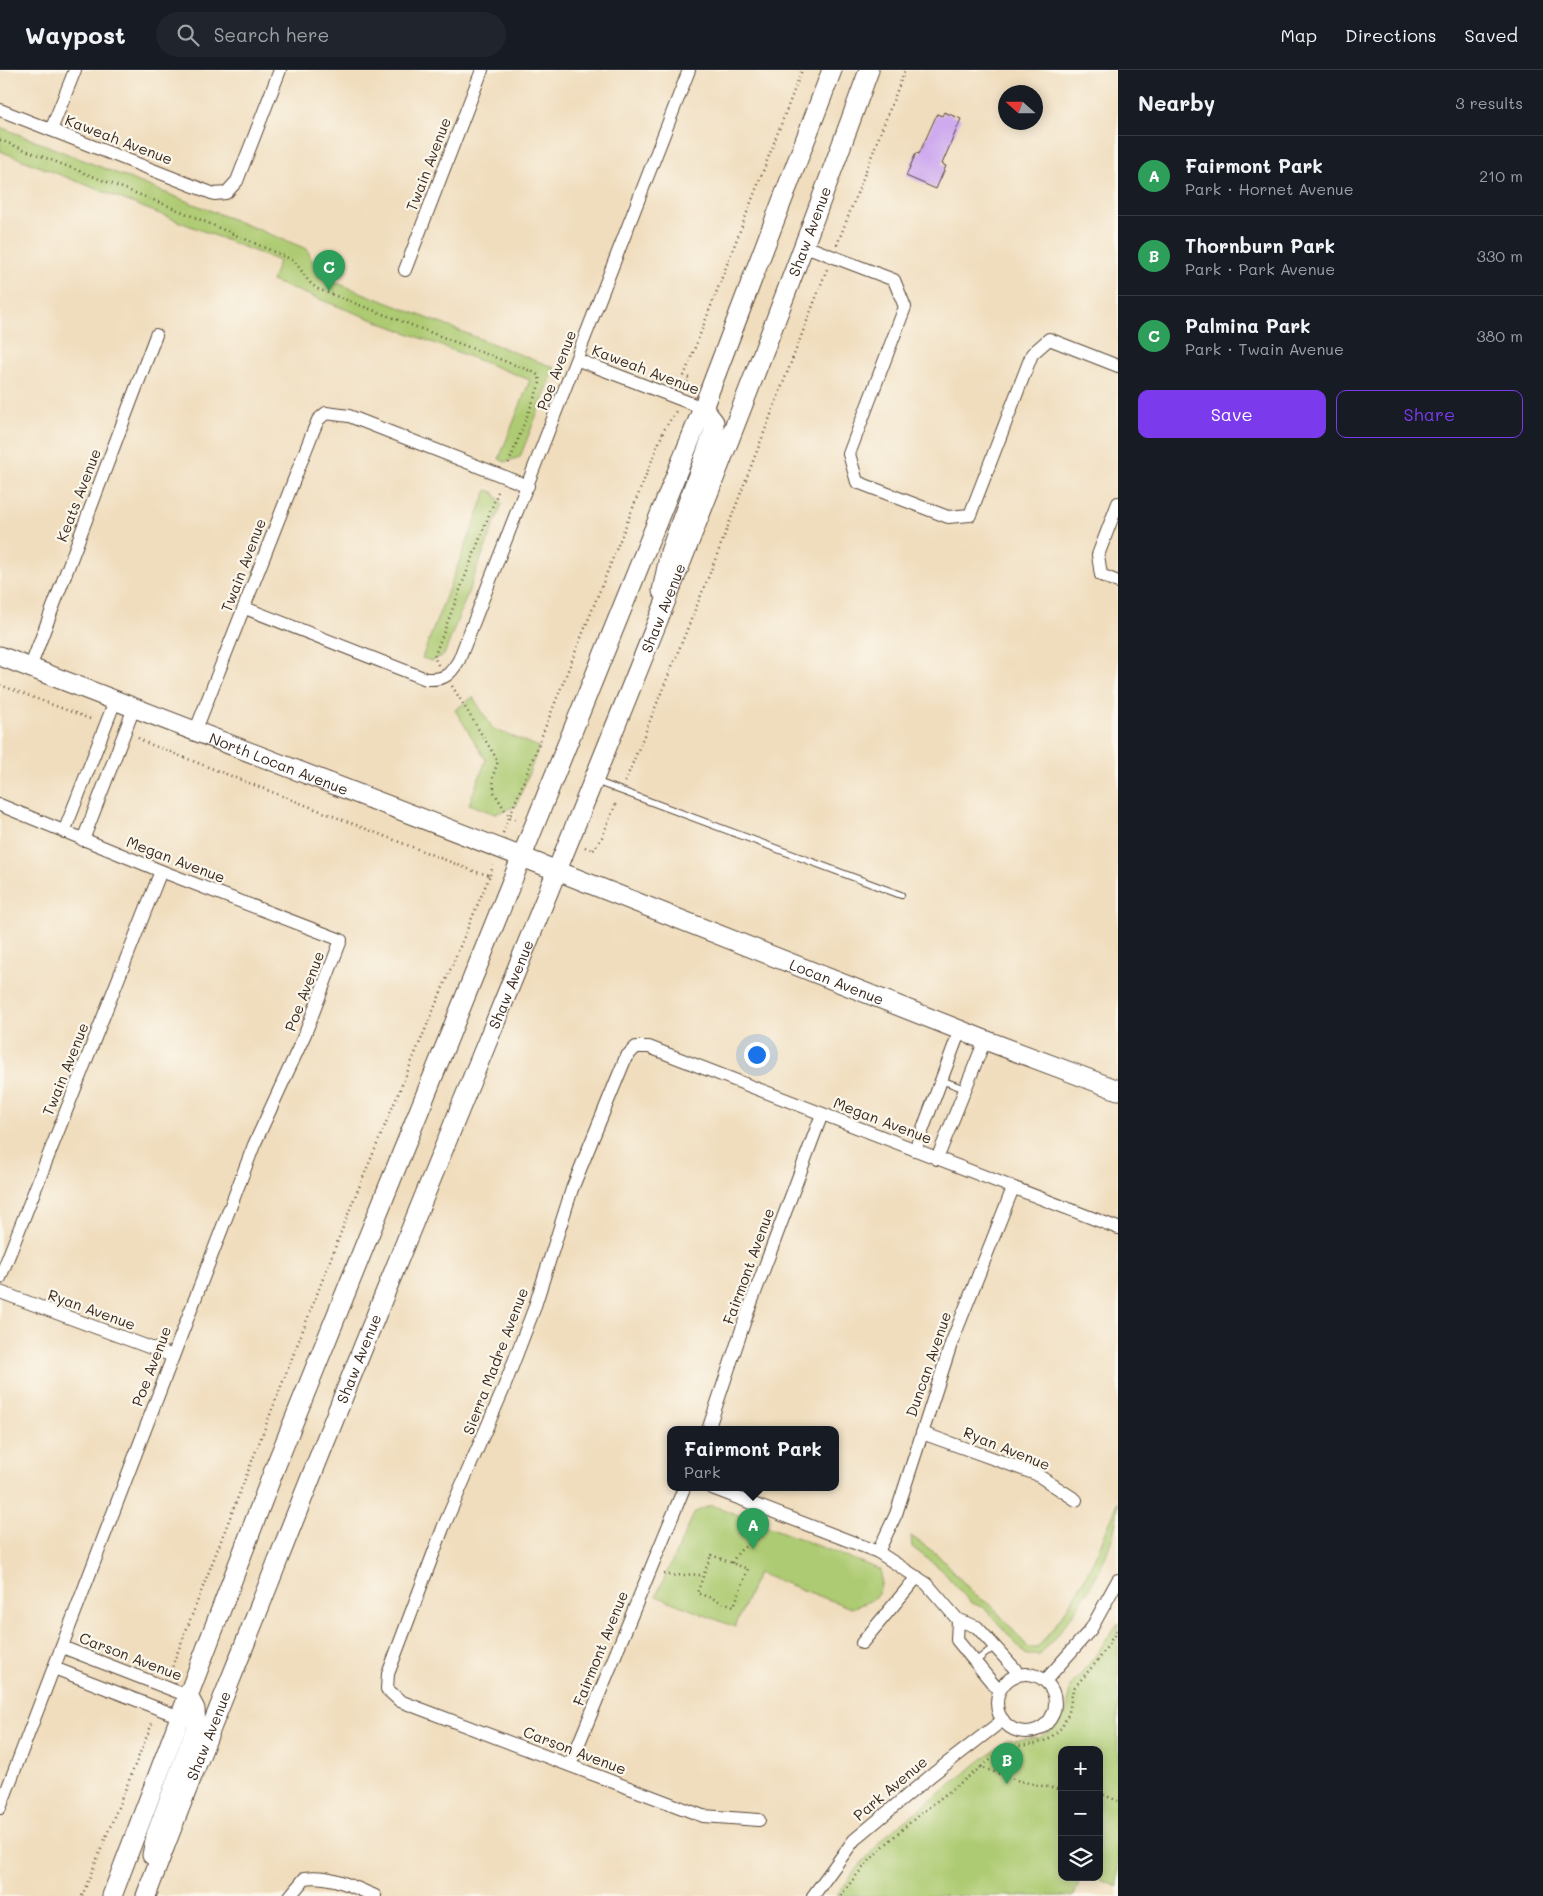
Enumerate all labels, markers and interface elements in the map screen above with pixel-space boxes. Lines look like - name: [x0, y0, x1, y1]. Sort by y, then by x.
- search box: [156, 12, 506, 57]
- text: Waypost: [25, 19, 126, 50]
- icon: search: [174, 21, 202, 49]
- text: Search here: [214, 22, 329, 47]
- text: Map: [1280, 23, 1317, 47]
- text: Directions: [1345, 23, 1437, 47]
- text: Saved: [1465, 23, 1518, 47]
- north arrow: [998, 85, 1043, 130]
- text: Nearby: [1138, 89, 1215, 116]
- text: 3 results: [1455, 92, 1523, 113]
- street label: Kaweah Avenue: [62, 109, 176, 169]
- street label: Twain Avenue: [401, 114, 455, 214]
- text: Fairmont Park: [1185, 153, 1323, 178]
- text: A: [1148, 165, 1160, 186]
- text: 210 m: [1479, 165, 1523, 186]
- text: Park · Hornet Avenue: [1185, 178, 1354, 199]
- street label: Shaw Avenue: [783, 184, 835, 279]
- text: Thornburn Park: [1185, 233, 1335, 258]
- text: B: [1149, 245, 1159, 266]
- text: 330 m: [1477, 245, 1523, 266]
- pin: C: [313, 250, 345, 291]
- text: Park · Park Avenue: [1185, 258, 1335, 279]
- text: Palmina Park: [1185, 313, 1310, 338]
- text: C: [1148, 325, 1160, 346]
- text: 380 m: [1476, 325, 1523, 346]
- street label: Poe Avenue: [532, 327, 580, 413]
- text: Park · Twain Avenue: [1185, 338, 1344, 359]
- street label: Kaweah Avenue: [589, 339, 703, 399]
- button: Save: [1138, 390, 1326, 438]
- button: Share: [1336, 390, 1523, 438]
- street label: Keats Avenue: [51, 446, 105, 544]
- street label: Twain Avenue: [216, 515, 270, 615]
- street label: Shaw Avenue: [636, 560, 690, 656]
- street label: North Locan Avenue: [207, 728, 351, 799]
- street label: Megan Avenue: [124, 831, 228, 887]
- street label: Shaw Avenue: [484, 937, 538, 1032]
- street label: Poe Avenue: [280, 948, 328, 1034]
- street label: Locan Avenue: [787, 954, 887, 1009]
- street label: Twain Avenue: [37, 1019, 93, 1119]
- your location: [744, 1042, 770, 1068]
- street label: Megan Avenue: [831, 1092, 935, 1148]
- street label: Fairmont Avenue: [718, 1205, 778, 1327]
- street label: Ryan Avenue: [45, 1284, 139, 1334]
- street label: Sierra Madre Avenue: [458, 1285, 532, 1437]
- street label: Duncan Avenue: [901, 1309, 955, 1419]
- street label: Shaw Avenue: [332, 1311, 385, 1406]
- street label: Poe Avenue: [127, 1323, 175, 1409]
- street label: Ryan Avenue: [961, 1422, 1053, 1474]
- popup: [667, 1426, 839, 1491]
- text: Fairmont Park: [684, 1436, 822, 1461]
- text: Park: [684, 1461, 720, 1482]
- pin: A: [737, 1508, 769, 1549]
- street label: Fairmont Avenue: [568, 1588, 632, 1708]
- street label: Carson Avenue: [77, 1627, 185, 1685]
- street label: Shaw Avenue: [181, 1688, 235, 1783]
- street label: Carson Avenue: [521, 1721, 629, 1779]
- pin: B: [991, 1743, 1023, 1784]
- map controls: [1058, 1746, 1103, 1881]
- button: +: [1058, 1746, 1103, 1791]
- street label: Park Avenue: [849, 1751, 931, 1825]
- button: −: [1058, 1791, 1103, 1836]
- button: layers: [1058, 1836, 1103, 1881]

